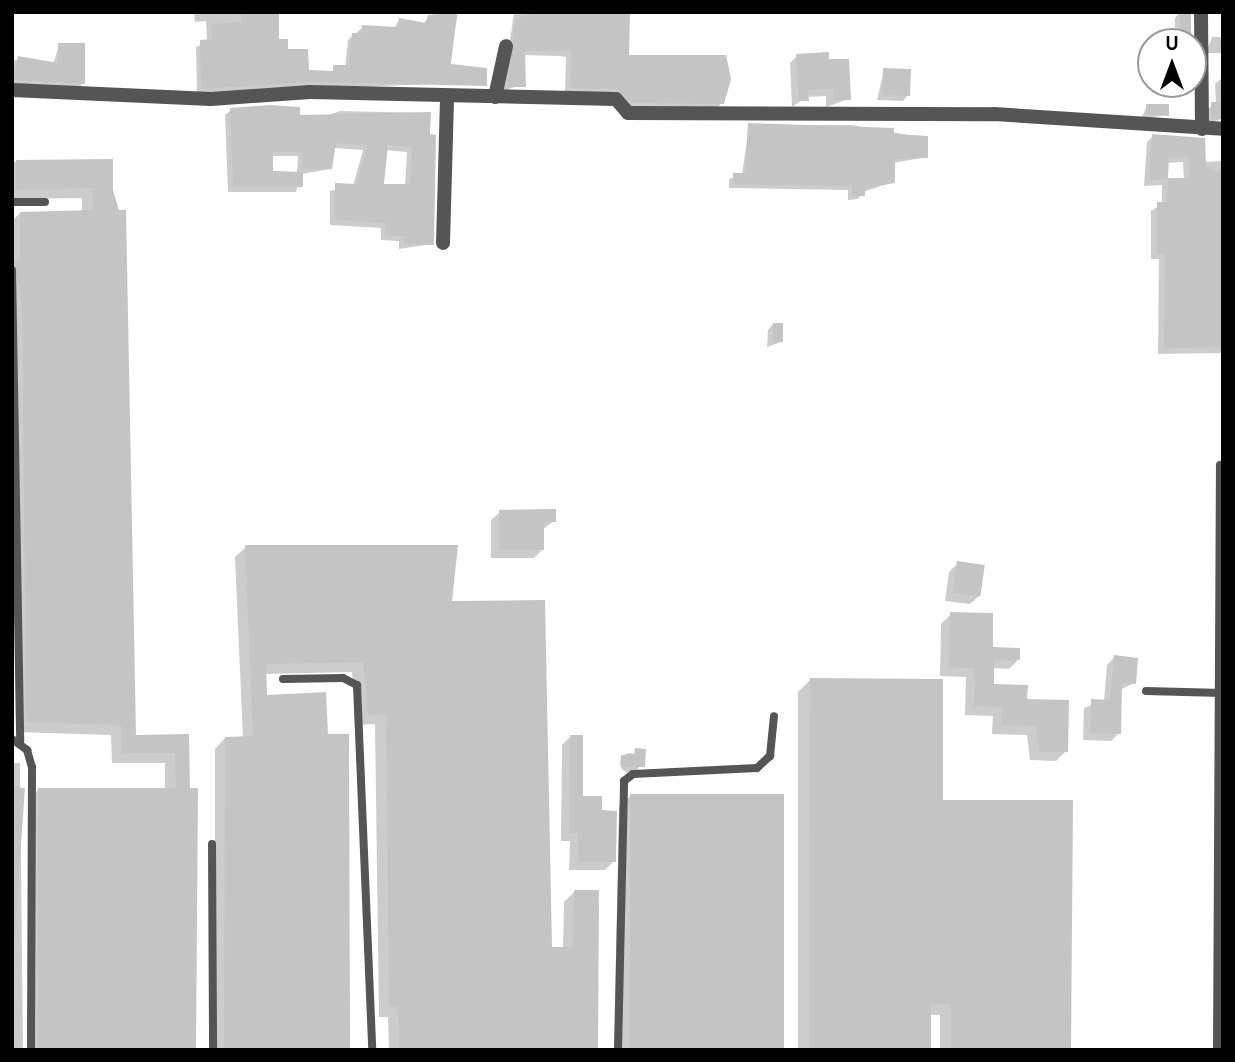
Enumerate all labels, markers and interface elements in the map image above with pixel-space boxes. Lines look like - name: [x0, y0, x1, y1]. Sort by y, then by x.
- north arrow: [1137, 28, 1207, 98]
- text: U: [1165, 31, 1179, 56]

